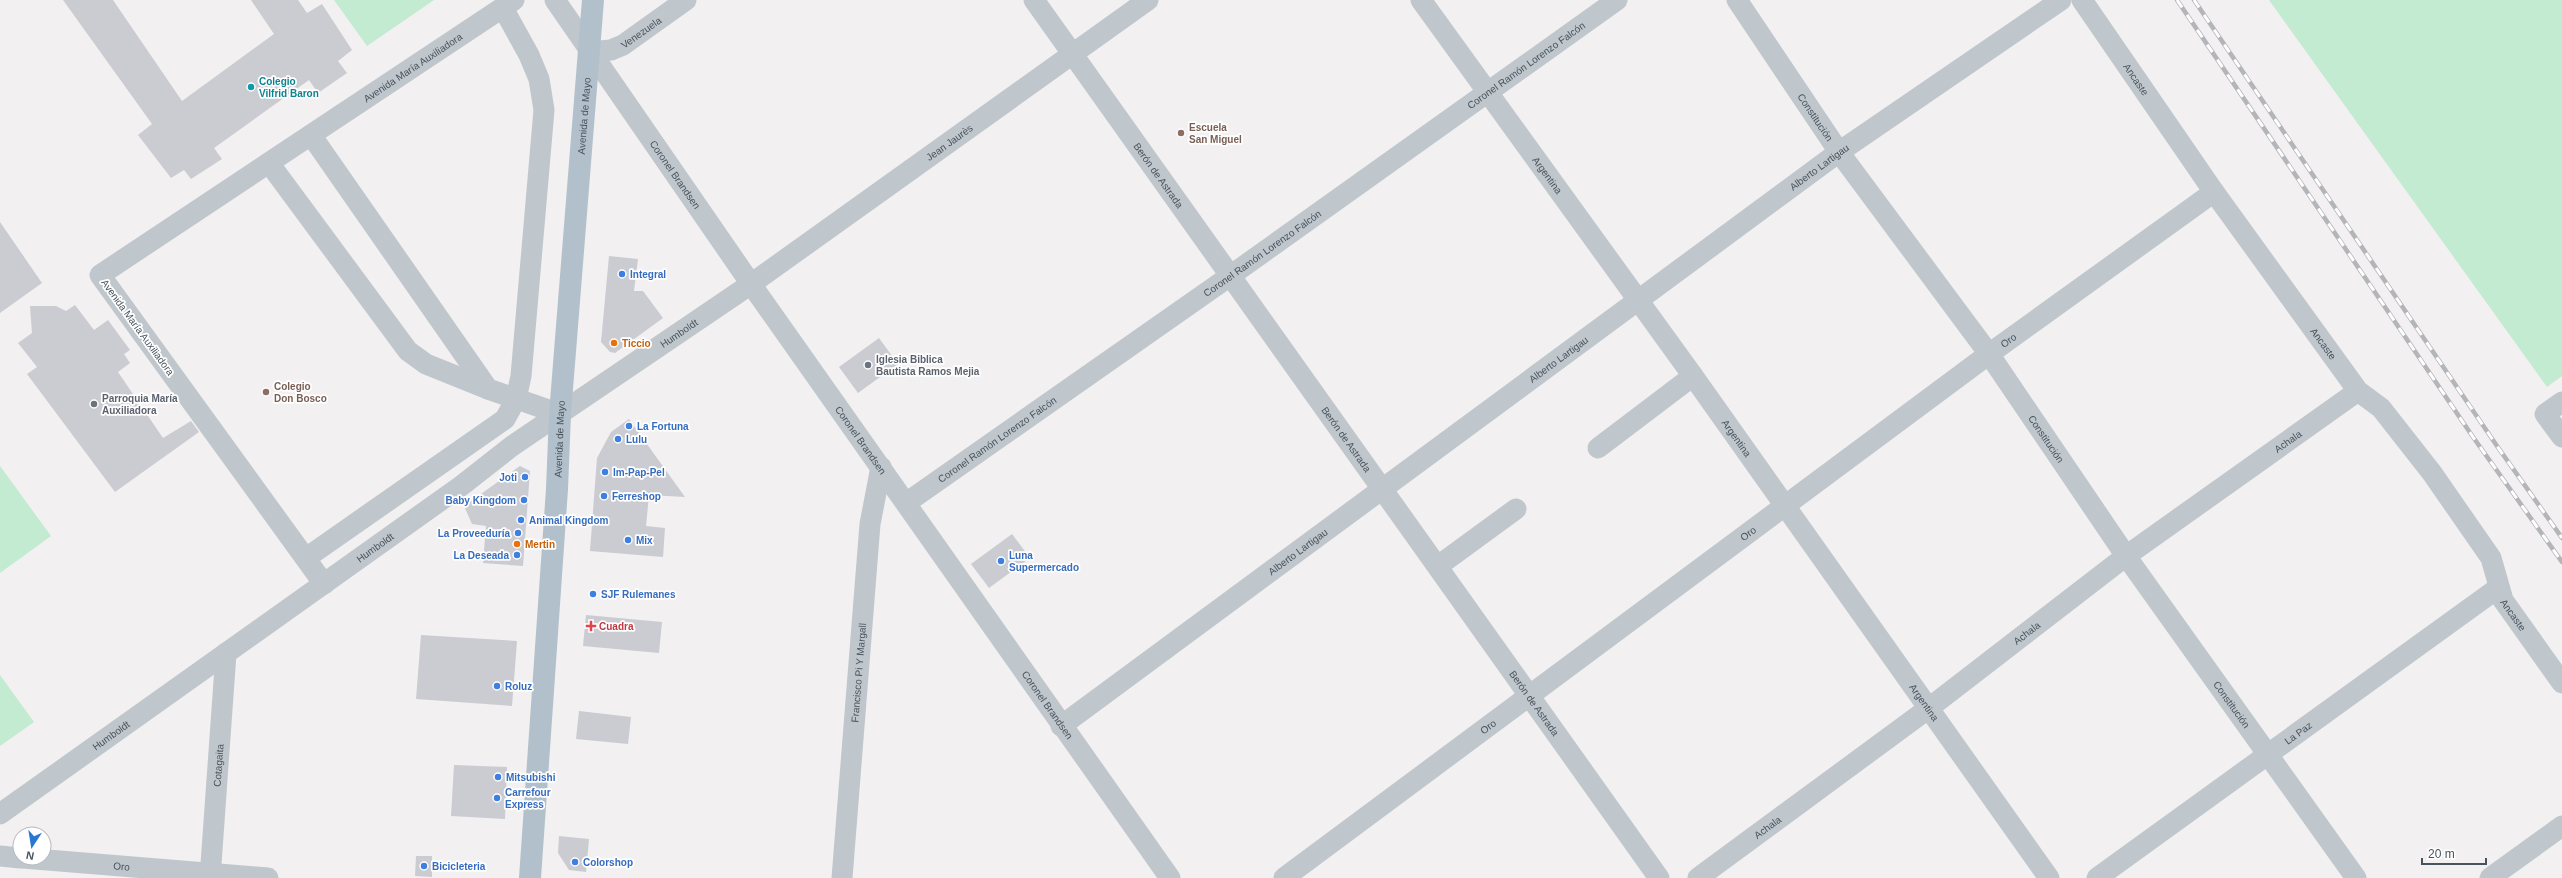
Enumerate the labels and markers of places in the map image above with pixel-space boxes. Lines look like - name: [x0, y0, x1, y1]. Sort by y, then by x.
- place label: Colegio Vilfrid Baron: [259, 76, 319, 99]
- marker: Colegio Vilfrid Baron: [246, 82, 256, 92]
- place label: Escuela San Miguel: [1189, 122, 1242, 145]
- marker: Escuela San Miguel: [1176, 128, 1186, 138]
- marker: Integral: [617, 269, 627, 279]
- place label: Integral: [630, 269, 666, 280]
- marker: Ticcio: [609, 338, 619, 348]
- place label: Ticcio: [622, 338, 651, 349]
- place label: Iglesia Biblica Bautista Ramos Mejia: [876, 354, 980, 377]
- marker: Iglesia Biblica Bautista Ramos Mejia: [863, 360, 873, 370]
- place label: Colegio Don Bosco: [274, 381, 327, 404]
- marker: Colegio Don Bosco: [261, 387, 271, 397]
- place label: Parroquia María Auxiliadora: [102, 393, 178, 416]
- marker: Parroquia María Auxiliadora: [89, 399, 99, 409]
- marker: La Fortuna: [624, 421, 634, 431]
- place label: La Fortuna: [637, 421, 689, 432]
- marker: Lulu: [613, 434, 623, 444]
- place label: Lulu: [626, 434, 647, 445]
- marker: Im-Pap-Pel: [600, 467, 610, 477]
- place label: Im-Pap-Pel: [613, 467, 665, 478]
- place label: Joti: [499, 472, 517, 483]
- marker: Joti: [520, 472, 530, 482]
- marker: Ferreshop: [599, 491, 609, 501]
- place label: Ferreshop: [612, 491, 661, 502]
- place label: Baby Kingdom: [445, 495, 516, 506]
- marker: Baby Kingdom: [519, 495, 529, 505]
- marker: Animal Kingdom: [516, 515, 526, 525]
- place label: Animal Kingdom: [529, 515, 609, 526]
- place label: La Proveeduría: [438, 528, 510, 539]
- marker: La Proveeduría: [513, 528, 523, 538]
- marker: Mix: [623, 535, 633, 545]
- place label: Mix: [636, 535, 653, 546]
- marker: Mertin: [512, 539, 522, 549]
- place label: Mertin: [525, 539, 555, 550]
- place label: La Deseada: [453, 550, 509, 561]
- marker: La Deseada: [512, 550, 522, 560]
- place label: Luna Supermercado: [1009, 550, 1079, 573]
- marker: Luna Supermercado: [996, 556, 1006, 566]
- marker: SJF Rulemanes: [588, 589, 598, 599]
- place label: SJF Rulemanes: [601, 589, 676, 600]
- marker: Cuadra: [586, 621, 596, 631]
- place label: Cuadra: [599, 621, 634, 632]
- marker: Roluz: [492, 681, 502, 691]
- place label: Roluz: [505, 681, 532, 692]
- marker: Mitsubishi: [493, 772, 503, 782]
- place label: Mitsubishi: [506, 772, 556, 783]
- place label: Carrefour Express: [505, 787, 551, 810]
- marker: Carrefour Express: [492, 793, 502, 803]
- marker: Colorshop: [570, 857, 580, 867]
- place label: Colorshop: [583, 857, 633, 868]
- marker: Bicicleteria: [419, 861, 429, 871]
- place label: Bicicleteria: [432, 861, 486, 872]

